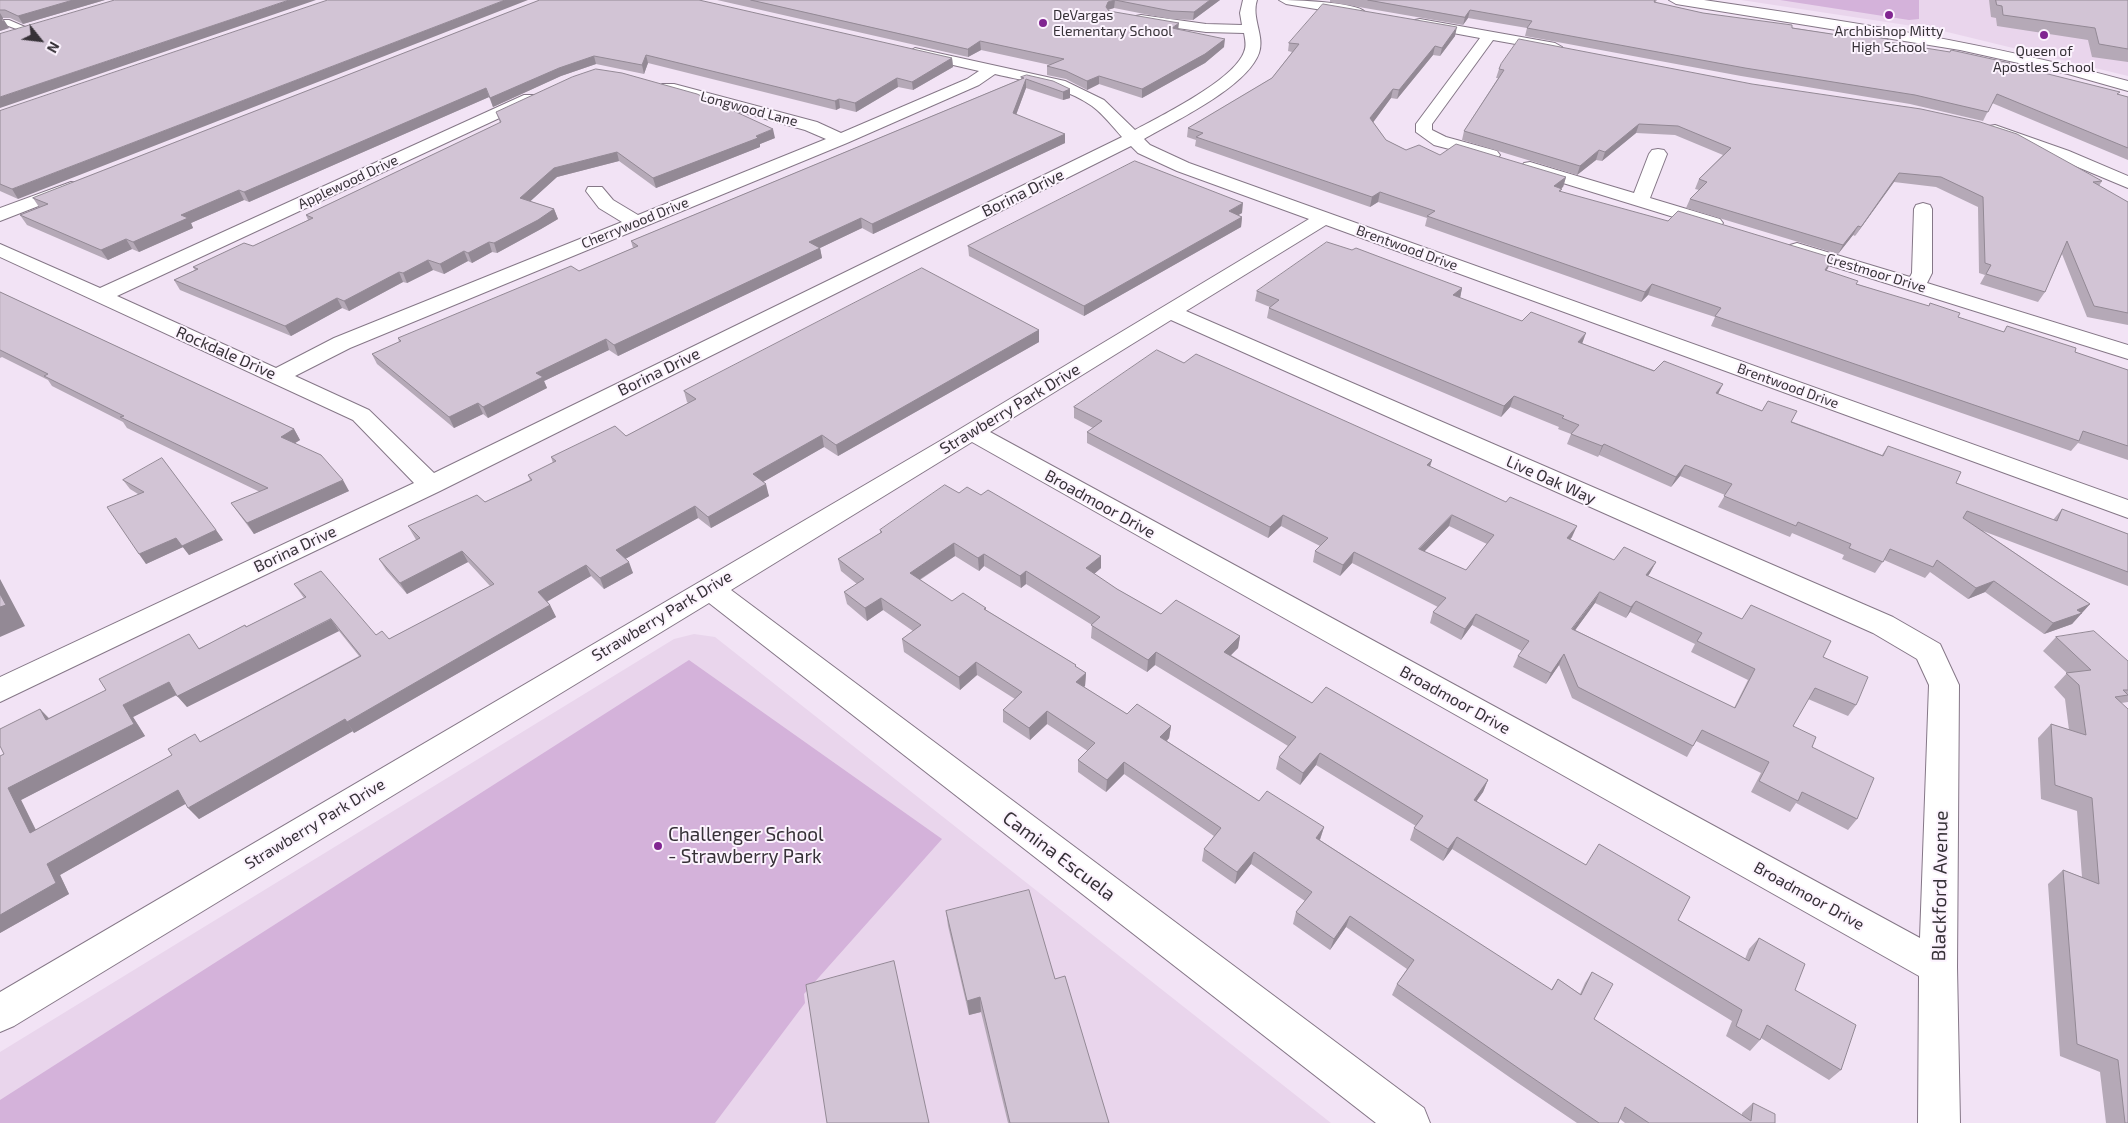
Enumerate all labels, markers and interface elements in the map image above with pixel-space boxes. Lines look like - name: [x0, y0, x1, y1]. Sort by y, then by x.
- place label: DeVargas Elementary School: [1053, 7, 1172, 40]
- marker: Archbishop Mitty High School: [1883, 9, 1895, 21]
- north arrow: [15, 15, 65, 65]
- marker: DeVargas Elementary School: [1037, 17, 1049, 29]
- place label: Archbishop Mitty High School: [1835, 23, 1943, 56]
- marker: Queen of Apostles School: [2038, 29, 2050, 41]
- text: N: [44, 39, 63, 56]
- place label: Queen of Apostles School: [1993, 43, 2095, 75]
- street label: Longwood Lane: [698, 88, 800, 130]
- street label: Applewood Drive: [295, 151, 401, 213]
- street label: Borina Drive: [979, 165, 1067, 221]
- street label: Cherrywood Drive: [579, 194, 691, 252]
- street label: Brentwood Drive: [1354, 222, 1460, 274]
- street label: Crestmoor Drive: [1824, 250, 1928, 296]
- street label: Rockdale Drive: [173, 322, 279, 384]
- street label: Borina Drive: [615, 344, 703, 400]
- street label: Strawberry Park Drive: [936, 360, 1084, 458]
- street label: Brentwood Drive: [1735, 360, 1841, 412]
- street label: Live Oak Way: [1503, 452, 1599, 508]
- street label: Broadmoor Drive: [1041, 466, 1159, 542]
- street label: Borina Drive: [251, 521, 339, 577]
- street label: Strawberry Park Drive: [588, 567, 736, 665]
- street label: Broadmoor Drive: [1396, 662, 1514, 738]
- street label: Strawberry Park Drive: [241, 775, 389, 873]
- street label: Camina Escuela: [998, 806, 1120, 906]
- street label: Blackford Avenue: [1927, 810, 1953, 962]
- place label: Challenger School - Strawberry Park: [668, 824, 824, 868]
- marker: Challenger School - Strawberry Park: [652, 840, 664, 852]
- street label: Broadmoor Drive: [1750, 858, 1868, 934]

